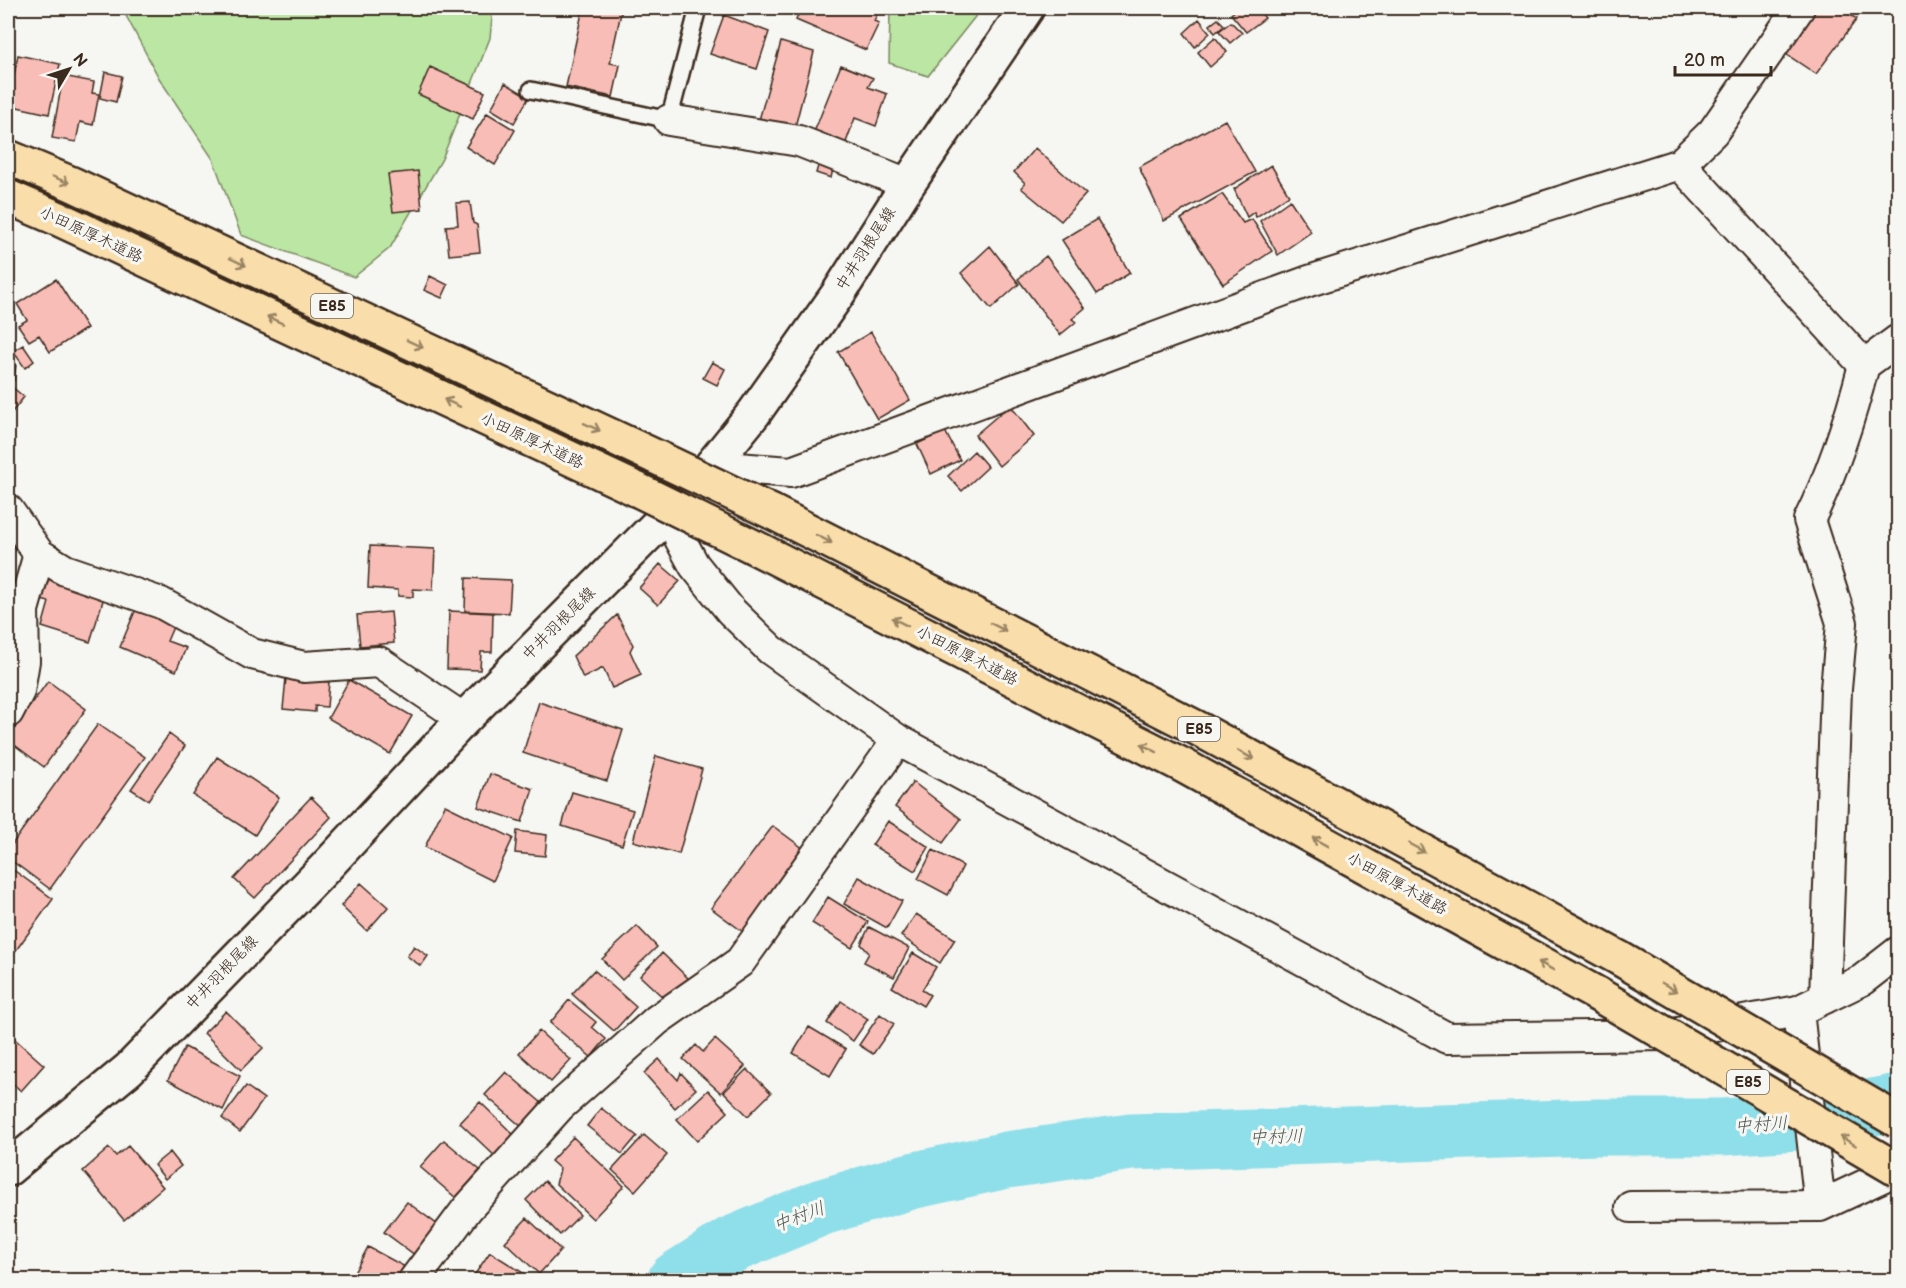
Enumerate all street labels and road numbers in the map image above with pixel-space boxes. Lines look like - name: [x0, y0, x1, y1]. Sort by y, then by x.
- street label: 小田原厚木道路: [36, 203, 146, 267]
- street label: 中井羽根尾線: [832, 204, 900, 294]
- road number: E85: [311, 294, 353, 318]
- street label: 小田原厚木道路: [477, 409, 587, 473]
- street label: 中井羽根尾線: [518, 583, 600, 665]
- street label: 小田原厚木道路: [913, 622, 1021, 690]
- road number: E85: [1178, 717, 1220, 741]
- street label: 小田原厚木道路: [1343, 849, 1451, 919]
- street label: 中井羽根尾線: [182, 932, 262, 1014]
- road number: E85: [1727, 1070, 1769, 1094]

